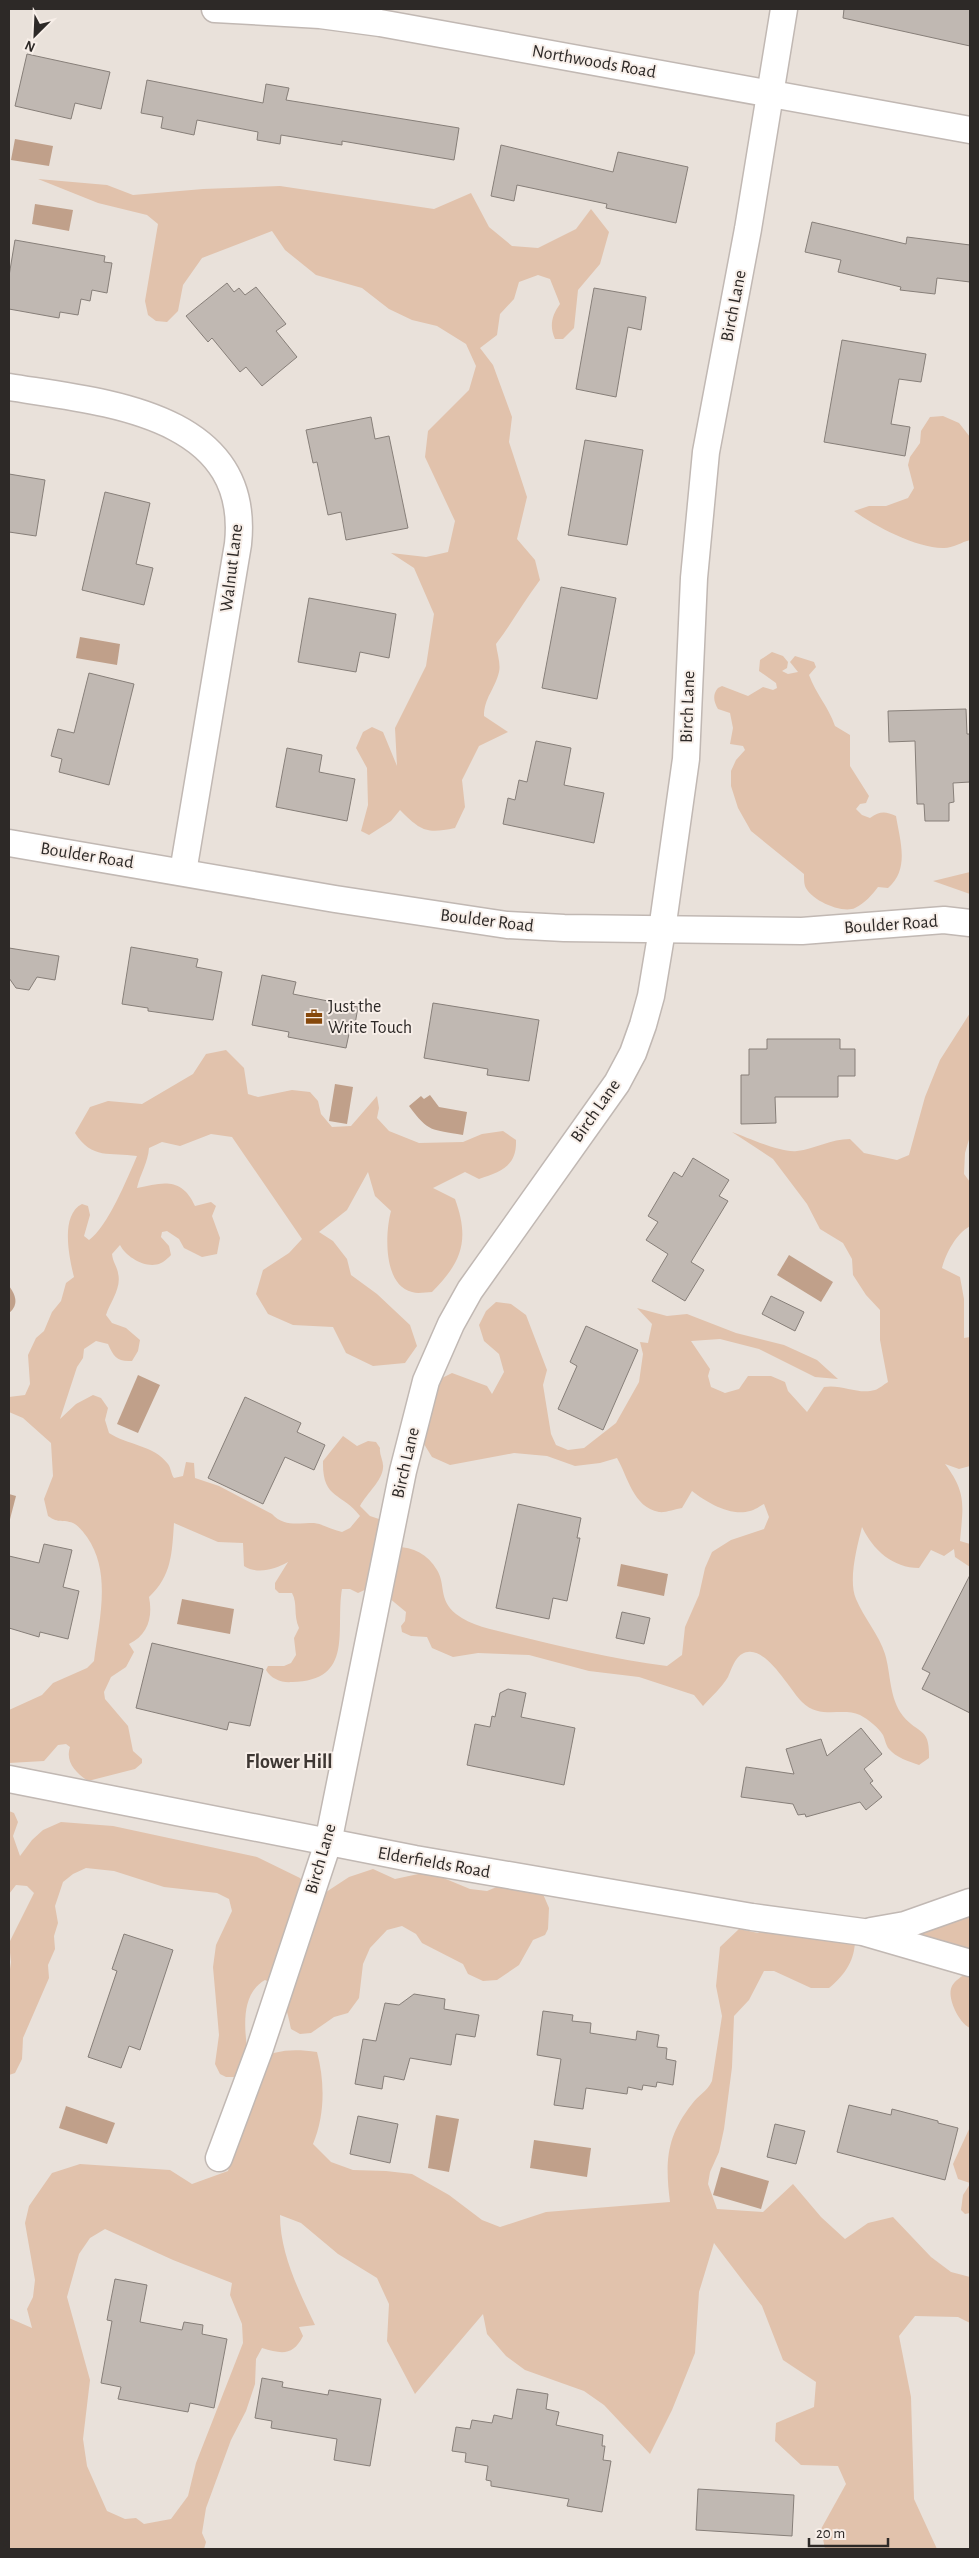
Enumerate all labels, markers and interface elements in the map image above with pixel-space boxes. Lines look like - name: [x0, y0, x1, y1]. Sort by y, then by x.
- north arrow: [10, 10, 60, 60]
- text: N: [23, 38, 37, 54]
- street label: Northwoods Road: [531, 42, 657, 82]
- street label: Birch Lane: [718, 269, 750, 343]
- street label: Walnut Lane: [218, 523, 246, 613]
- street label: Birch Lane: [678, 671, 698, 743]
- street label: Boulder Road: [39, 840, 135, 872]
- street label: Boulder Road: [439, 906, 535, 936]
- street label: Boulder Road: [843, 913, 939, 937]
- place label: Just the Write Touch: [328, 998, 412, 1037]
- office icon: Just the Write Touch: [304, 1007, 324, 1027]
- street label: Birch Lane: [568, 1076, 624, 1146]
- street label: Birch Lane: [389, 1426, 423, 1500]
- district label: Flower Hill: [246, 1752, 333, 1772]
- street label: Birch Lane: [302, 1822, 340, 1896]
- street label: Elderfields Road: [376, 1844, 492, 1882]
- scale bar: [809, 2516, 888, 2548]
- text: 20 m: [816, 2526, 845, 2541]

